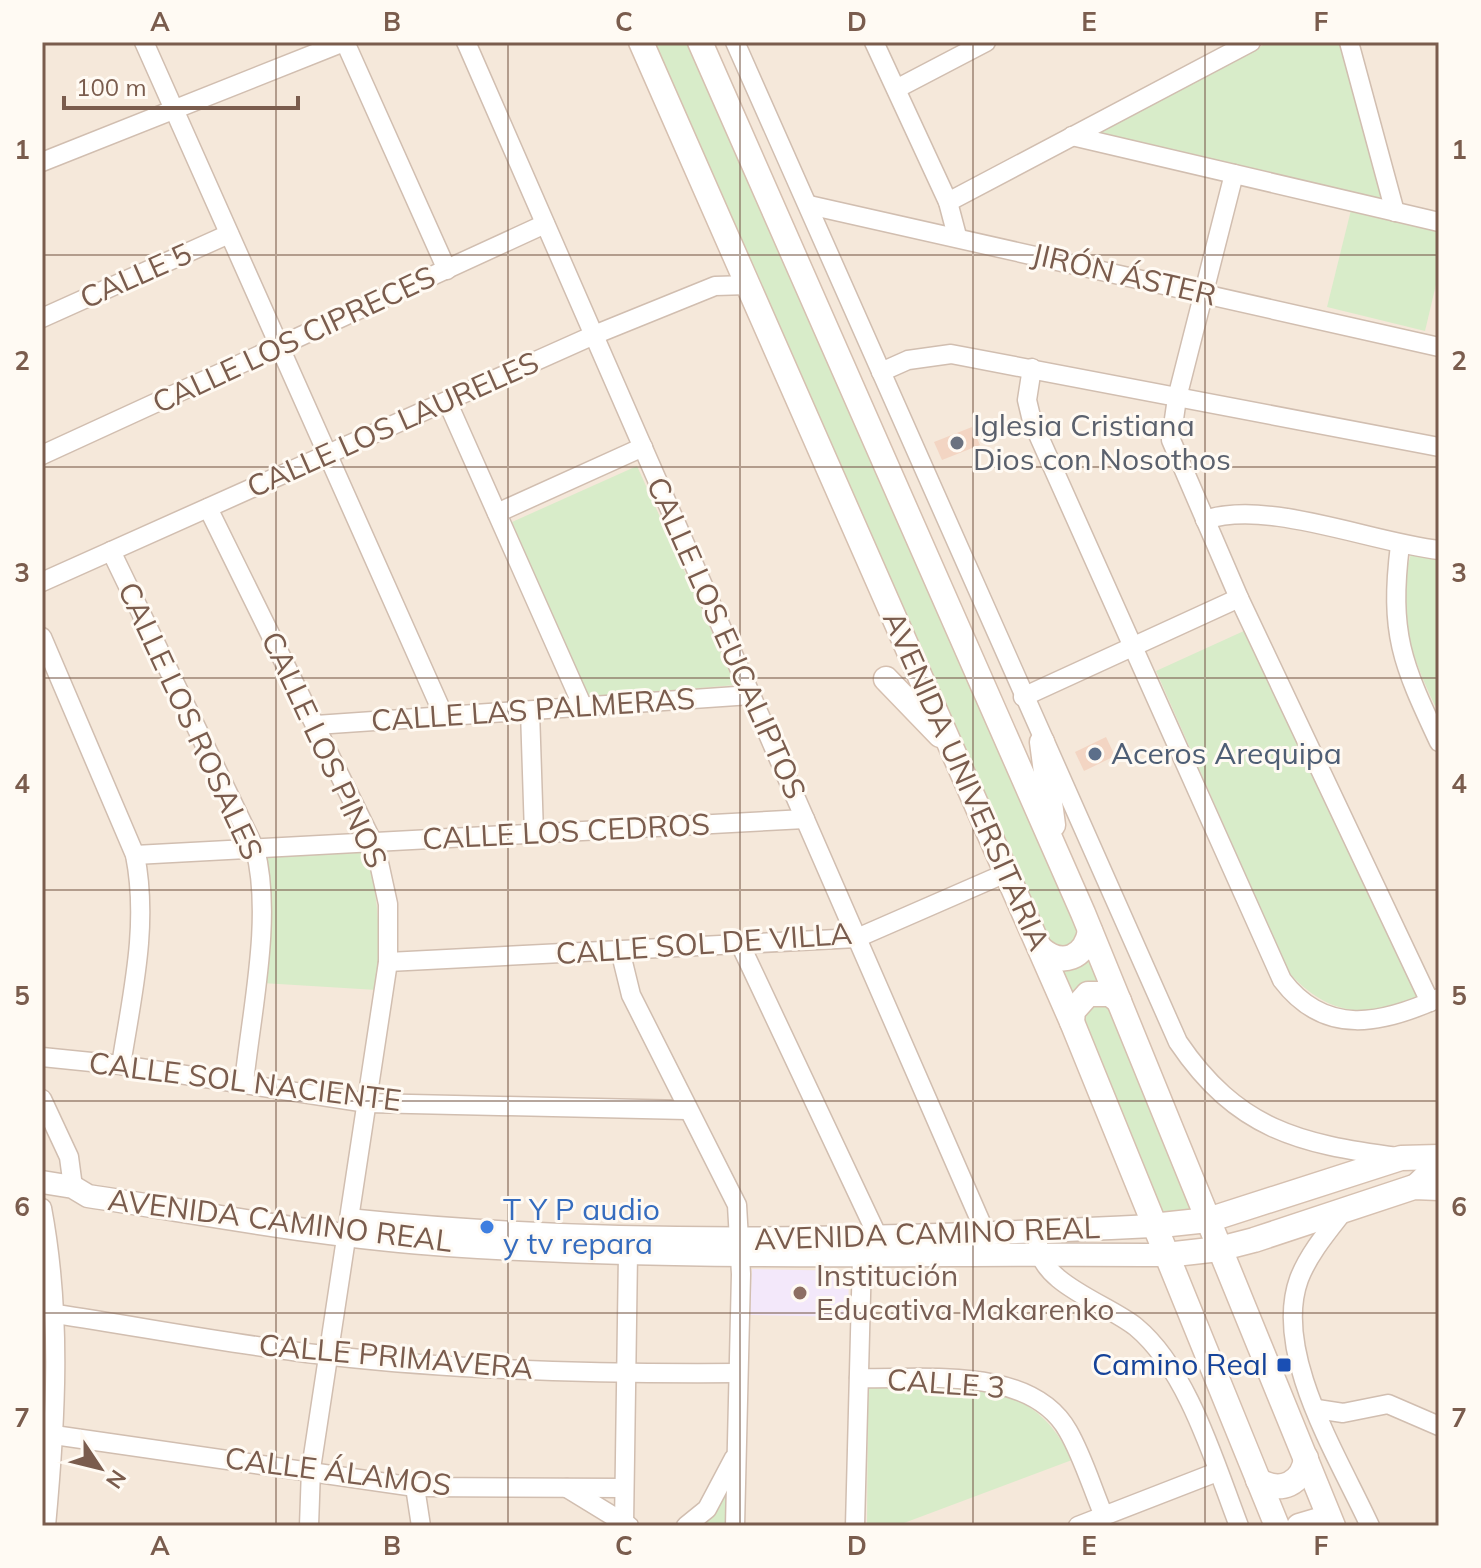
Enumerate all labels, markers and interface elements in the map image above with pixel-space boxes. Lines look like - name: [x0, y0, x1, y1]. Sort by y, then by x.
- text: A: [150, 5, 170, 38]
- text: B: [383, 5, 401, 38]
- text: C: [615, 5, 633, 38]
- text: D: [847, 5, 867, 38]
- text: E: [1081, 5, 1097, 38]
- text: F: [1314, 5, 1329, 38]
- scale bar: [64, 60, 298, 110]
- text: 100 m: [76, 72, 147, 102]
- text: 1: [14, 133, 30, 166]
- text: 1: [1451, 133, 1467, 166]
- street label: CALLE 5: [74, 234, 197, 316]
- street label: JIRÓN ÁSTER: [1028, 234, 1220, 314]
- street label: CALLE LOS CIPRECES: [146, 257, 441, 421]
- street label: CALLE LOS LAURELES: [241, 343, 544, 506]
- text: 2: [14, 344, 30, 377]
- text: 2: [1451, 344, 1467, 377]
- place label: Iglesia Cristiana Dios con Nosothos: [973, 406, 1231, 478]
- marker: Iglesia Cristiana Dios con Nosothos: [948, 434, 966, 452]
- street label: CALLE LOS EUCALIPTOS: [639, 471, 815, 804]
- text: 3: [14, 556, 30, 589]
- text: 3: [1451, 556, 1467, 589]
- street label: CALLE LOS ROSALES: [110, 576, 272, 865]
- street label: AVENIDA UNIVERSITARIA: [875, 605, 1059, 956]
- street label: CALLE LOS PINOS: [253, 625, 396, 874]
- street label: CALLE LAS PALMERAS: [370, 679, 696, 739]
- place label: Aceros Arequipa: [1111, 734, 1342, 772]
- marker: Aceros Arequipa: [1086, 745, 1104, 763]
- text: 4: [14, 767, 30, 800]
- text: 4: [1451, 767, 1467, 800]
- street label: CALLE LOS CEDROS: [421, 804, 711, 858]
- street label: CALLE SOL DE VILLA: [554, 914, 853, 972]
- text: 5: [14, 979, 30, 1012]
- text: 5: [1451, 979, 1467, 1012]
- street label: CALLE SOL NACIENTE: [87, 1043, 403, 1119]
- street label: AVENIDA CAMINO REAL: [106, 1180, 454, 1260]
- text: 6: [14, 1190, 30, 1223]
- place label: T Y P audio y tv repara: [503, 1190, 660, 1262]
- text: 6: [1451, 1190, 1467, 1223]
- street label: AVENIDA CAMINO REAL: [753, 1208, 1101, 1258]
- marker: T Y P audio y tv repara: [478, 1218, 496, 1236]
- place label: Institución Educativa Makarenko: [816, 1256, 1115, 1328]
- marker: Institución Educativa Makarenko: [791, 1284, 809, 1302]
- street label: CALLE PRIMAVERA: [257, 1325, 535, 1387]
- place label: Camino Real: [1092, 1345, 1268, 1383]
- marker: Camino Real: [1275, 1356, 1293, 1374]
- street label: CALLE 3: [886, 1360, 1006, 1406]
- text: 7: [14, 1401, 30, 1434]
- text: 7: [1451, 1401, 1467, 1434]
- north arrow: [60, 1428, 140, 1508]
- street label: CALLE ÁLAMOS: [223, 1438, 453, 1504]
- text: N: [100, 1465, 133, 1494]
- text: A: [150, 1529, 170, 1562]
- text: B: [383, 1529, 401, 1562]
- text: C: [615, 1529, 633, 1562]
- text: D: [847, 1529, 867, 1562]
- text: E: [1081, 1529, 1097, 1562]
- text: F: [1314, 1529, 1329, 1562]

